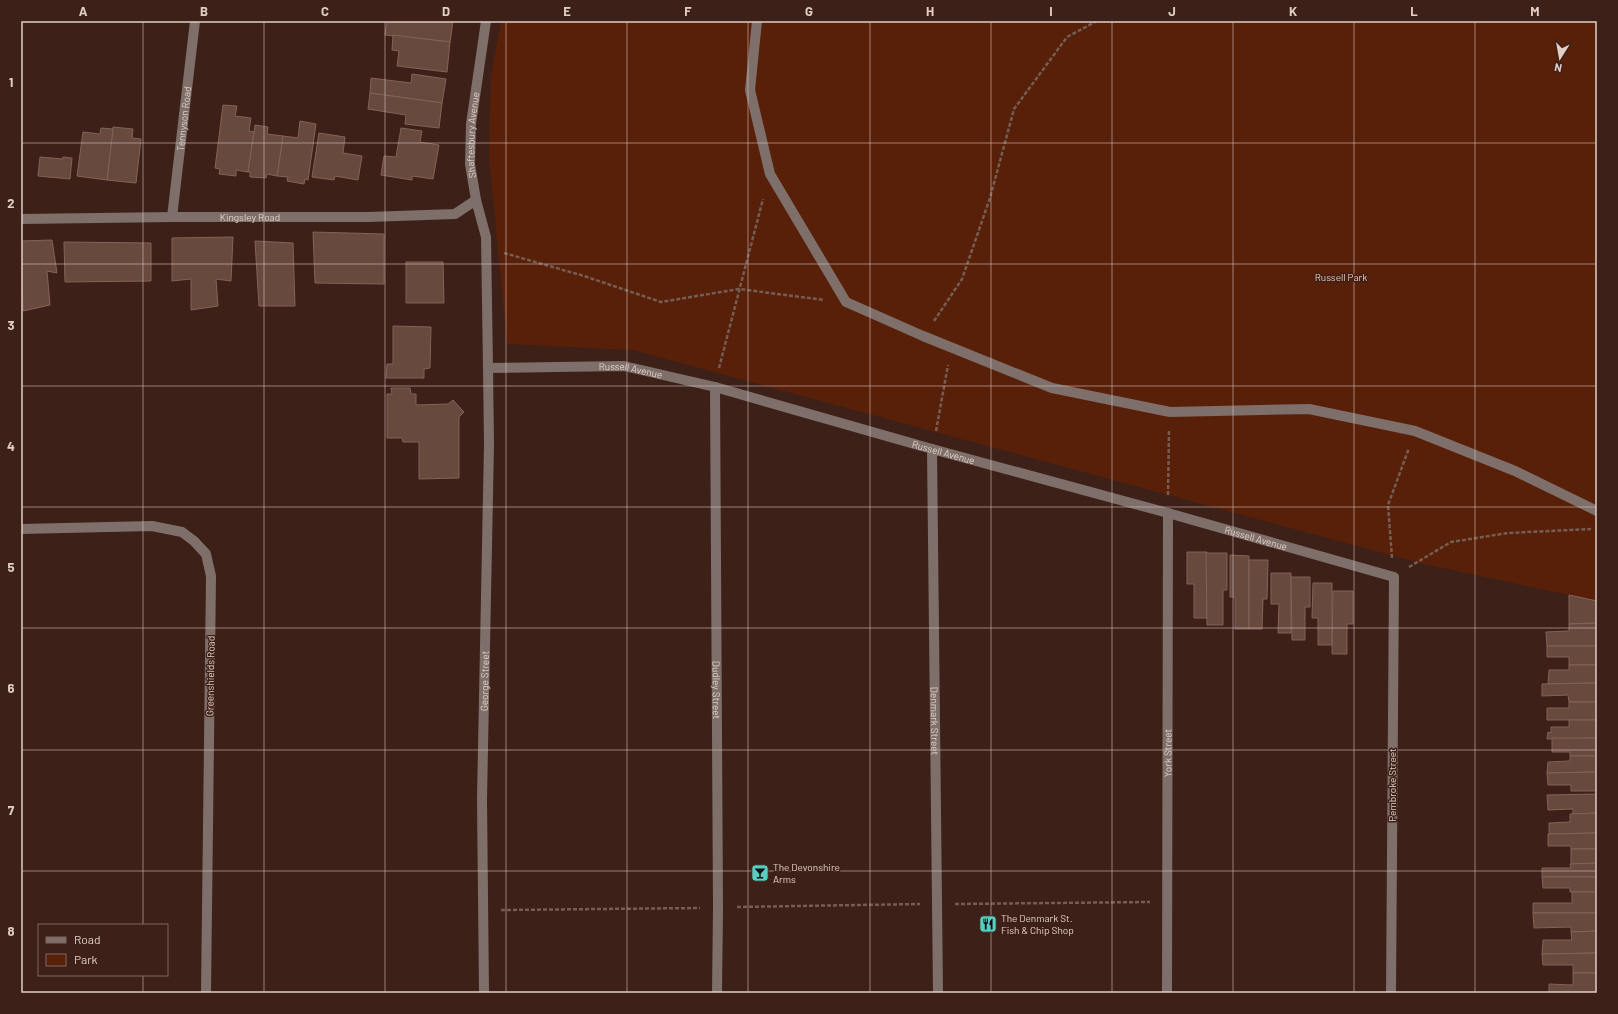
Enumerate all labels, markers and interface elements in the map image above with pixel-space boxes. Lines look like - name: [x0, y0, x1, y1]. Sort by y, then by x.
- text: A: [79, 3, 88, 19]
- text: B: [200, 3, 208, 19]
- text: C: [321, 3, 329, 19]
- text: D: [442, 3, 450, 19]
- text: E: [563, 3, 571, 19]
- text: F: [684, 3, 692, 19]
- text: G: [805, 3, 813, 19]
- text: H: [926, 3, 934, 19]
- text: I: [1049, 3, 1053, 19]
- text: J: [1168, 3, 1176, 19]
- text: K: [1289, 3, 1297, 19]
- text: L: [1410, 3, 1418, 19]
- text: M: [1530, 3, 1540, 19]
- north arrow: [1540, 38, 1580, 78]
- text: N: [1553, 61, 1563, 75]
- text: 1: [9, 74, 13, 90]
- street label: Tennyson Road: [174, 86, 193, 152]
- street label: Shaftesbury Avenue: [464, 91, 482, 179]
- text: 2: [7, 195, 15, 211]
- street label: Kingsley Road: [220, 211, 280, 223]
- park label: Russell Park: [1315, 271, 1367, 283]
- text: 3: [7, 317, 15, 333]
- street label: Russell Avenue: [599, 360, 664, 381]
- text: 4: [7, 438, 15, 454]
- street label: Russell Avenue: [911, 438, 976, 466]
- street label: Russell Avenue: [1223, 523, 1289, 553]
- text: 5: [7, 559, 15, 575]
- street label: Greenshields Road: [203, 636, 217, 716]
- street label: George Street: [478, 650, 491, 711]
- street label: Dudley Street: [711, 661, 723, 720]
- text: 6: [8, 680, 15, 696]
- street label: Denmark Street: [929, 687, 941, 756]
- street label: York Street: [1161, 728, 1174, 777]
- street label: Pembroke Street: [1386, 748, 1398, 822]
- text: 7: [8, 802, 15, 818]
- place label: The Devonshire Arms: [773, 861, 840, 885]
- bar icon: The Devonshire Arms: [750, 863, 770, 883]
- place label: The Denmark St. Fish & Chip Shop: [1001, 912, 1074, 936]
- restaurant icon: The Denmark St. Fish & Chip Shop: [978, 914, 998, 934]
- text: 8: [7, 923, 15, 939]
- legend: [38, 924, 168, 976]
- text: Road: [74, 932, 101, 946]
- text: Park: [74, 952, 98, 966]

